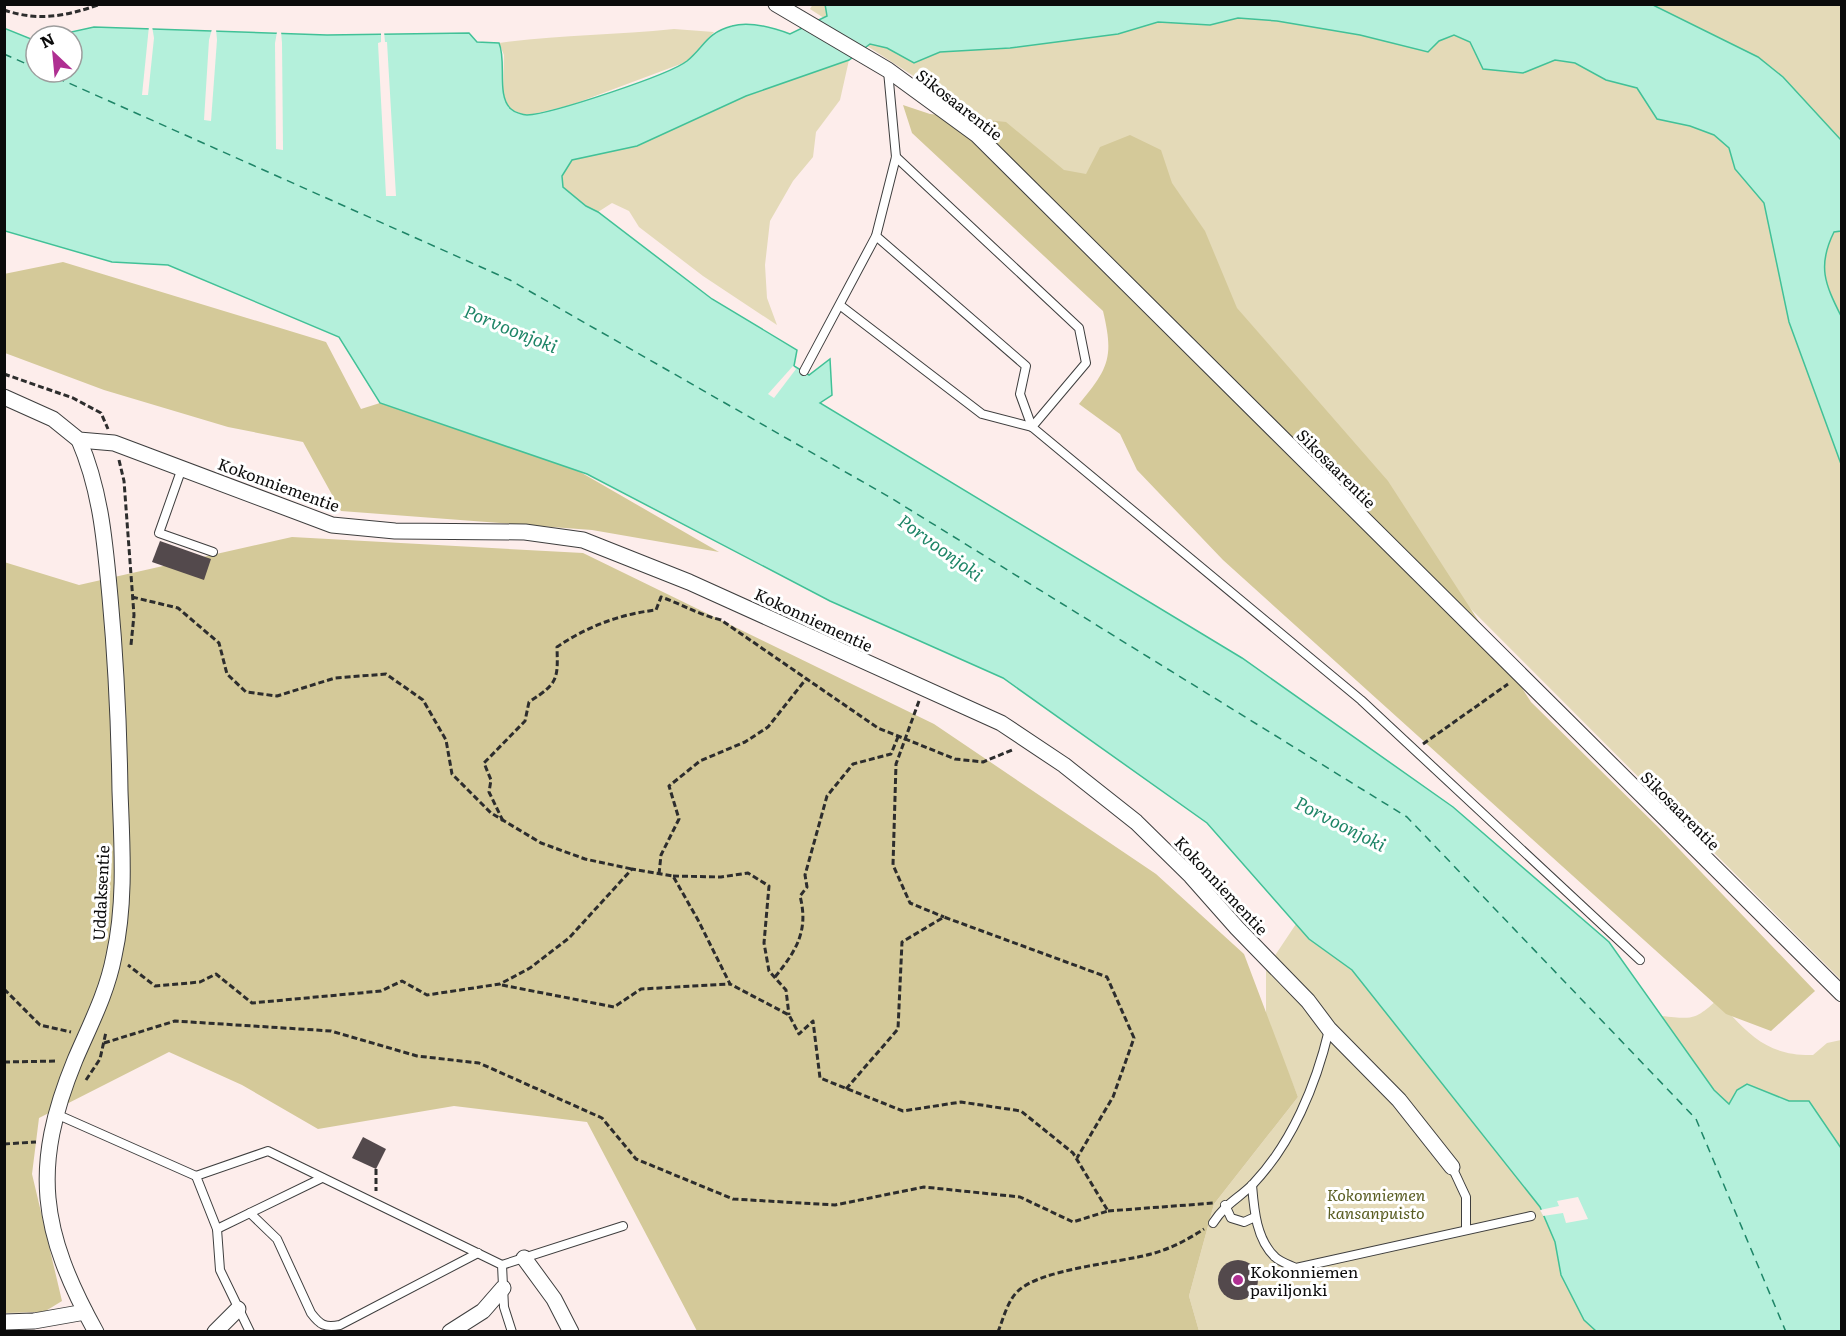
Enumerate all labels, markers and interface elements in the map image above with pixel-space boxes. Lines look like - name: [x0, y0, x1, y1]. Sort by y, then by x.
- north arrow: [24, 24, 84, 84]
- text: N: [36, 26, 58, 53]
- street label: Sikosaarentie: [912, 63, 1008, 145]
- water label: Porvoonjoki: [460, 297, 562, 359]
- street label: Sikosaarentie: [1292, 423, 1382, 513]
- street label: Kokonniementie: [215, 451, 343, 517]
- water label: Porvoonjoki: [893, 507, 989, 587]
- street label: Kokonniementie: [751, 581, 877, 657]
- street label: Sikosaarentie: [1636, 765, 1726, 855]
- water label: Porvoonjoki: [1291, 789, 1392, 858]
- street label: Kokonniementie: [1170, 830, 1274, 940]
- street label: Uddaksentie: [86, 845, 114, 941]
- park label: Kokonniemen kansanpuisto: [1327, 1182, 1426, 1224]
- place label: Kokonniemen paviljonki: [1250, 1259, 1359, 1301]
- marker: Kokonniemen paviljonki: [1231, 1273, 1245, 1287]

